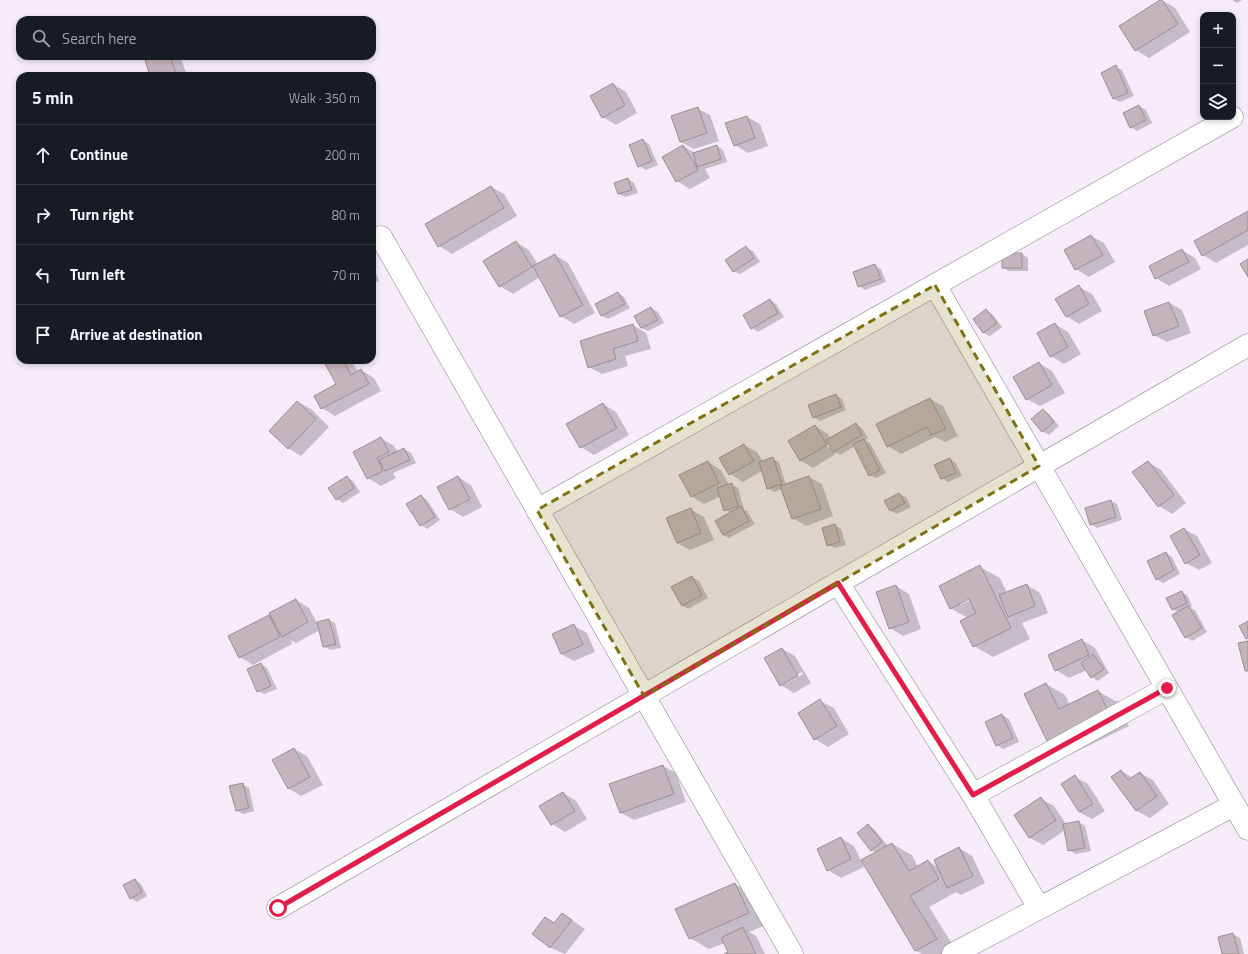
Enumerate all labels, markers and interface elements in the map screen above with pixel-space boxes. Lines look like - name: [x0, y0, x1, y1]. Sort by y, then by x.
- map controls: [1200, 12, 1236, 120]
- button: +: [1200, 12, 1236, 48]
- search box: [16, 16, 376, 60]
- icon: search: [30, 27, 52, 49]
- text: Search here: [62, 27, 136, 50]
- button: −: [1200, 48, 1236, 84]
- button: layers: [1200, 84, 1236, 120]
- text: 5 min: [32, 85, 73, 111]
- text: Walk · 350 m: [289, 88, 360, 108]
- text: Continue: [70, 143, 128, 166]
- icon: ahead: [32, 144, 54, 166]
- text: 200 m: [324, 145, 360, 165]
- text: Turn right: [70, 203, 134, 226]
- icon: right: [32, 204, 54, 226]
- text: 80 m: [332, 205, 360, 225]
- text: Turn left: [70, 263, 125, 286]
- icon: left: [32, 264, 54, 286]
- text: 70 m: [332, 265, 360, 285]
- text: Arrive at destination: [70, 323, 203, 346]
- icon: arrive: [32, 324, 54, 346]
- route end: [1158, 679, 1176, 697]
- route start: [269, 899, 287, 917]

